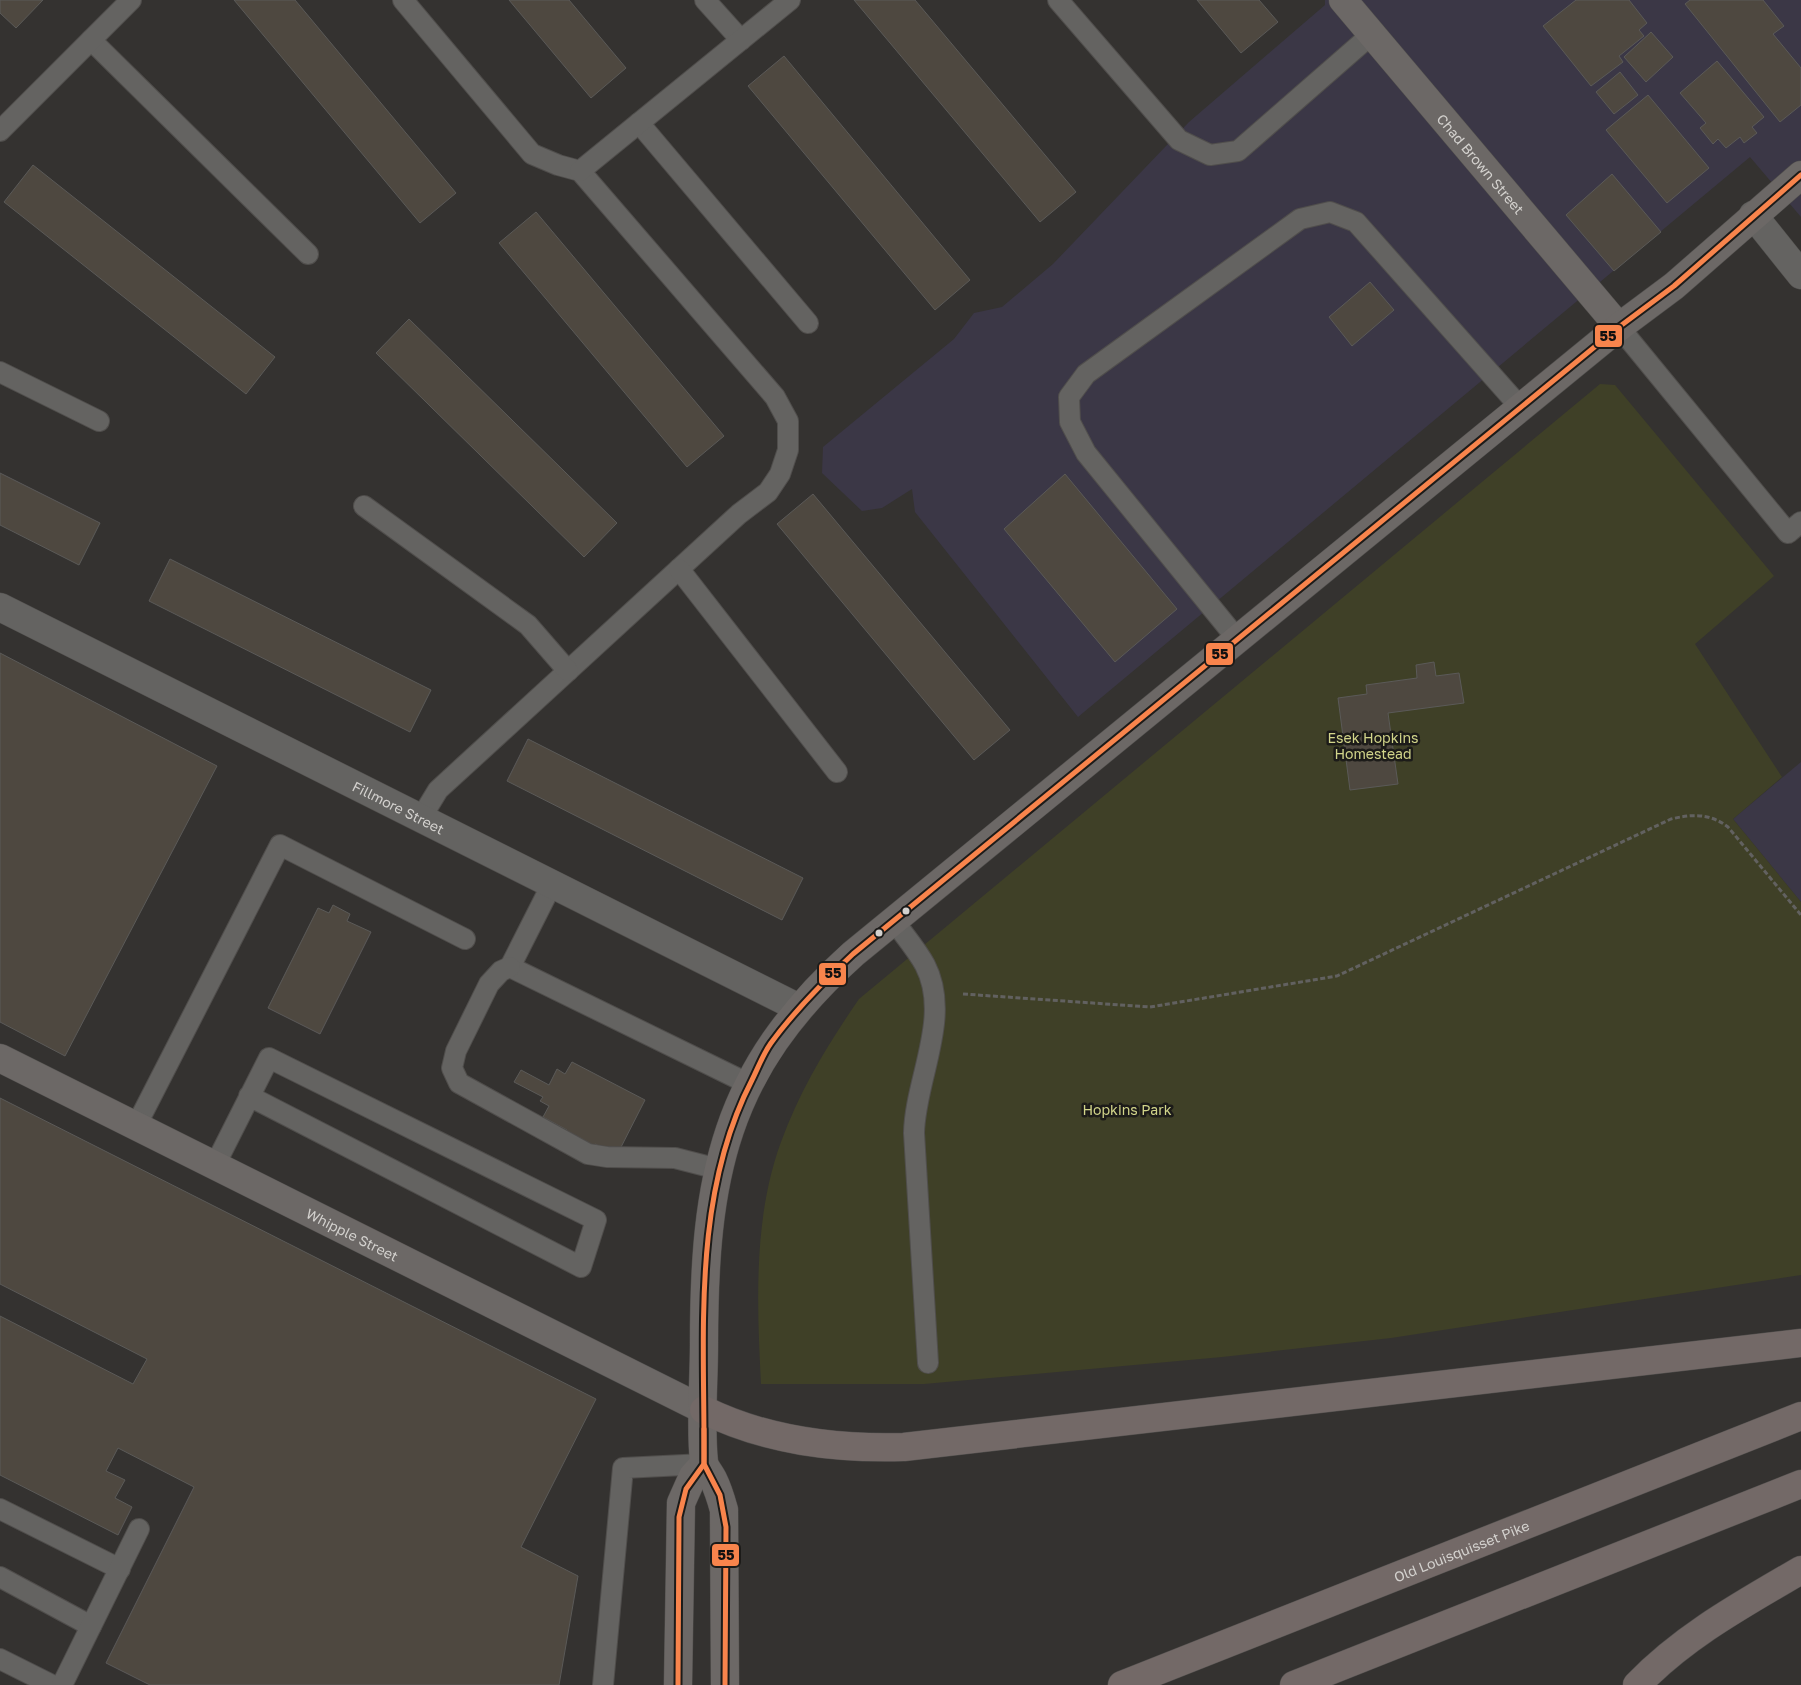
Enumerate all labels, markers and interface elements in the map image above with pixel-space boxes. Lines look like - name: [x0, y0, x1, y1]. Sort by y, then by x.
- street label: Chad Brown Street: [1434, 110, 1528, 217]
- line badge: 55: [1594, 324, 1623, 348]
- text: 55: [1599, 327, 1617, 344]
- line badge: 55: [1205, 642, 1234, 666]
- text: 55: [1211, 645, 1229, 662]
- park label: Esek Hopkins Homestead: [1328, 729, 1418, 762]
- street label: Fillmore Street: [350, 777, 447, 837]
- unlabelled marker: [901, 906, 911, 916]
- unlabelled marker: [874, 928, 884, 938]
- line badge: 55: [818, 962, 847, 986]
- text: 55: [824, 964, 842, 981]
- park label: Hopkins Park: [1082, 1101, 1172, 1118]
- street label: Whipple Street: [304, 1204, 401, 1264]
- street label: Old Louisquisset Pike: [1391, 1516, 1532, 1585]
- line badge: 55: [711, 1543, 740, 1567]
- text: 55: [717, 1546, 735, 1563]

